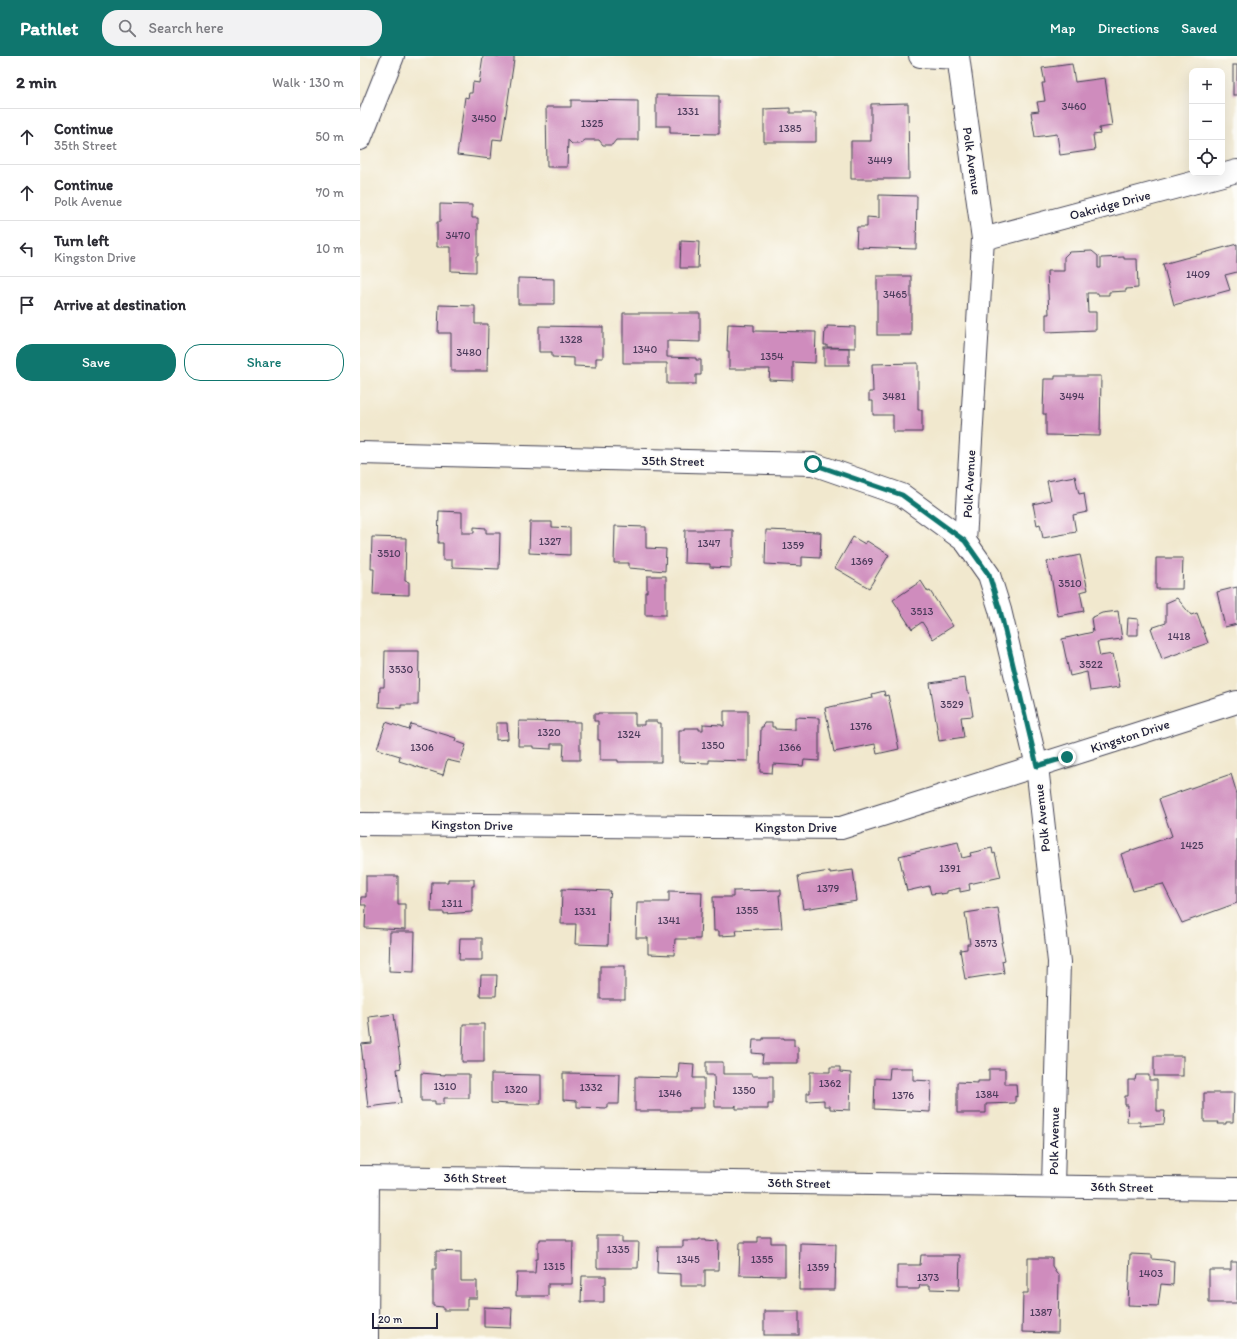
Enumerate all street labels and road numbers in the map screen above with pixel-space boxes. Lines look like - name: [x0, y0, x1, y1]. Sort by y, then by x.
- street label: Polk Avenue: [960, 126, 984, 196]
- street label: Oakridge Drive: [1068, 187, 1152, 223]
- street label: Polk Avenue: [960, 450, 978, 518]
- street label: 35th Street: [641, 453, 705, 469]
- street label: Kingston Drive: [1089, 716, 1171, 756]
- street label: Polk Avenue: [1031, 783, 1053, 853]
- street label: Kingston Drive: [431, 817, 513, 833]
- street label: Kingston Drive: [755, 820, 837, 835]
- street label: Polk Avenue: [1046, 1107, 1062, 1175]
- street label: 36th Street: [443, 1170, 507, 1186]
- street label: 36th Street: [767, 1175, 831, 1191]
- street label: 36th Street: [1090, 1179, 1154, 1195]

